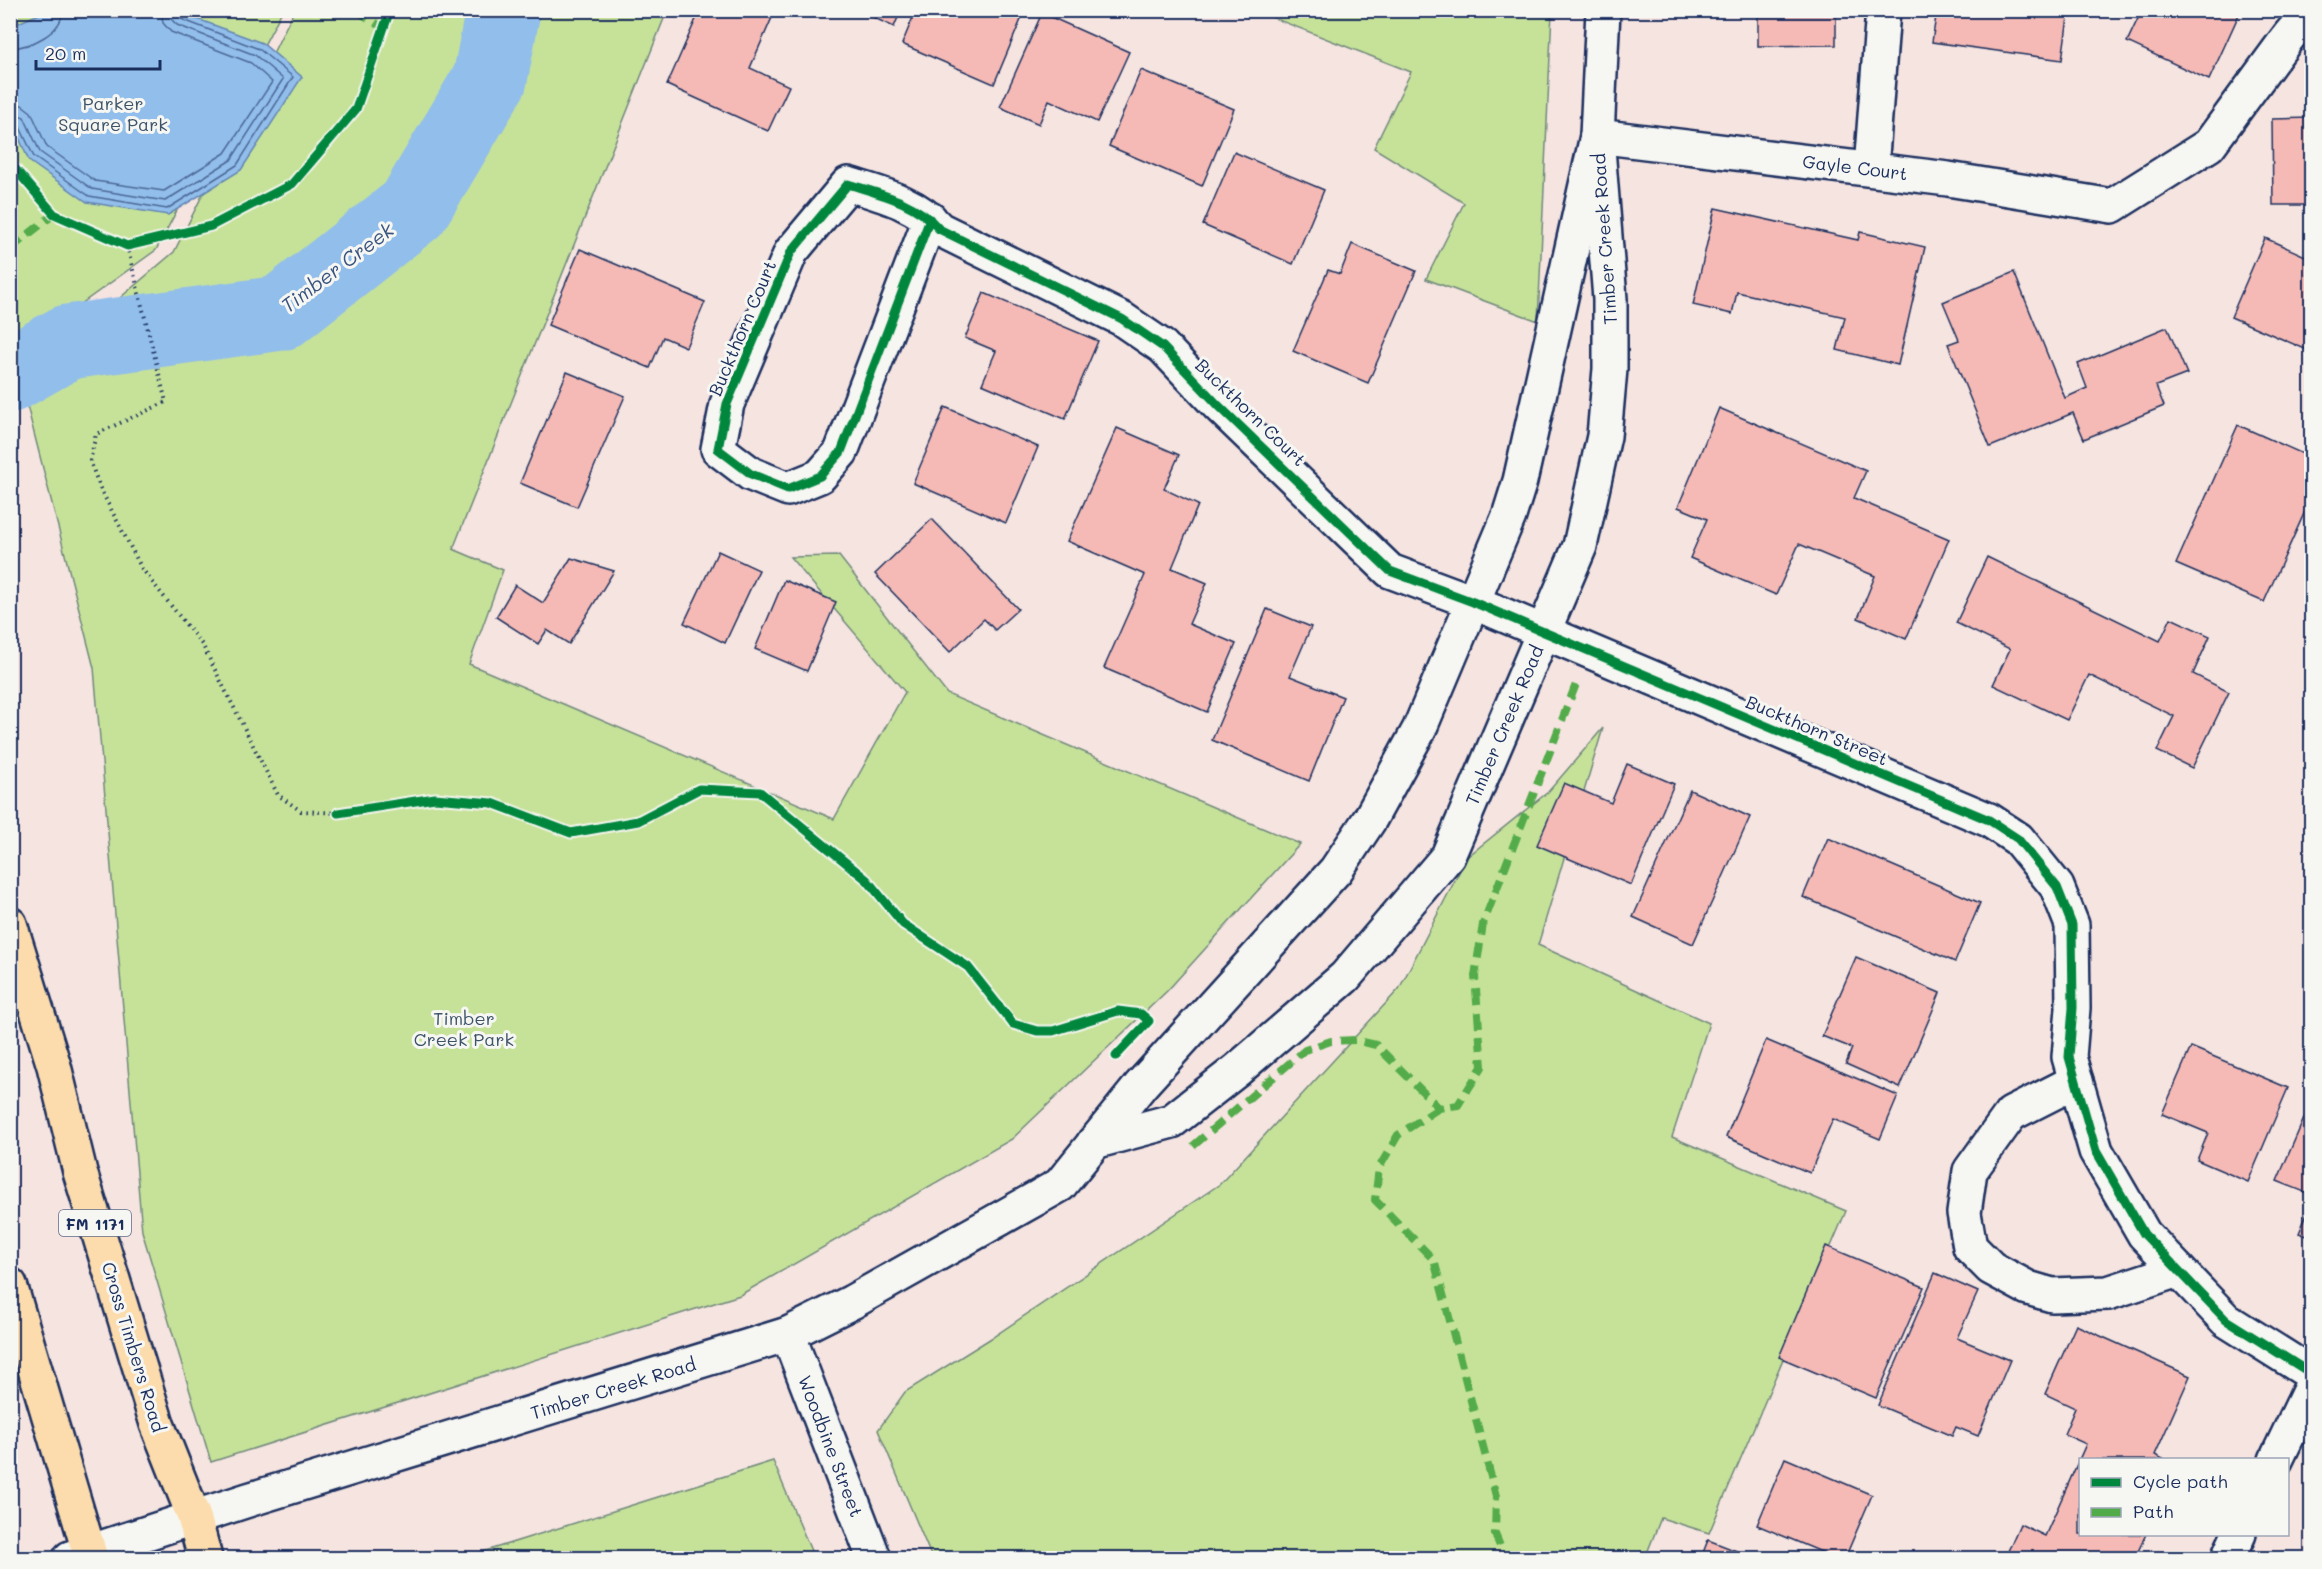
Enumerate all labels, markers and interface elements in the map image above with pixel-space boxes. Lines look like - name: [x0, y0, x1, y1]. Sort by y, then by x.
- scale bar: [36, 33, 160, 71]
- text: 20 m: [45, 41, 86, 65]
- park label: Parker Square Park: [58, 91, 168, 136]
- street label: Gayle Court: [1801, 149, 1909, 185]
- street label: Timber Creek Road: [1586, 153, 1622, 325]
- water label: Timber Creek: [275, 216, 399, 318]
- street label: Buckthorn Court: [703, 257, 781, 399]
- street label: Buckthorn Court: [1191, 353, 1311, 471]
- street label: Timber Creek Road: [1459, 641, 1549, 809]
- street label: Buckthorn Street: [1742, 689, 1892, 771]
- park label: Timber Creek Park: [414, 1006, 514, 1051]
- road number: FM 1171: [59, 1210, 131, 1236]
- street label: Cross Timbers Road: [97, 1259, 171, 1435]
- street label: Timber Creek Road: [527, 1351, 699, 1425]
- street label: Woodbine Street: [793, 1372, 869, 1520]
- legend: [2079, 1458, 2289, 1536]
- text: Cycle path: [2133, 1469, 2228, 1493]
- text: Path: [2133, 1499, 2173, 1523]

